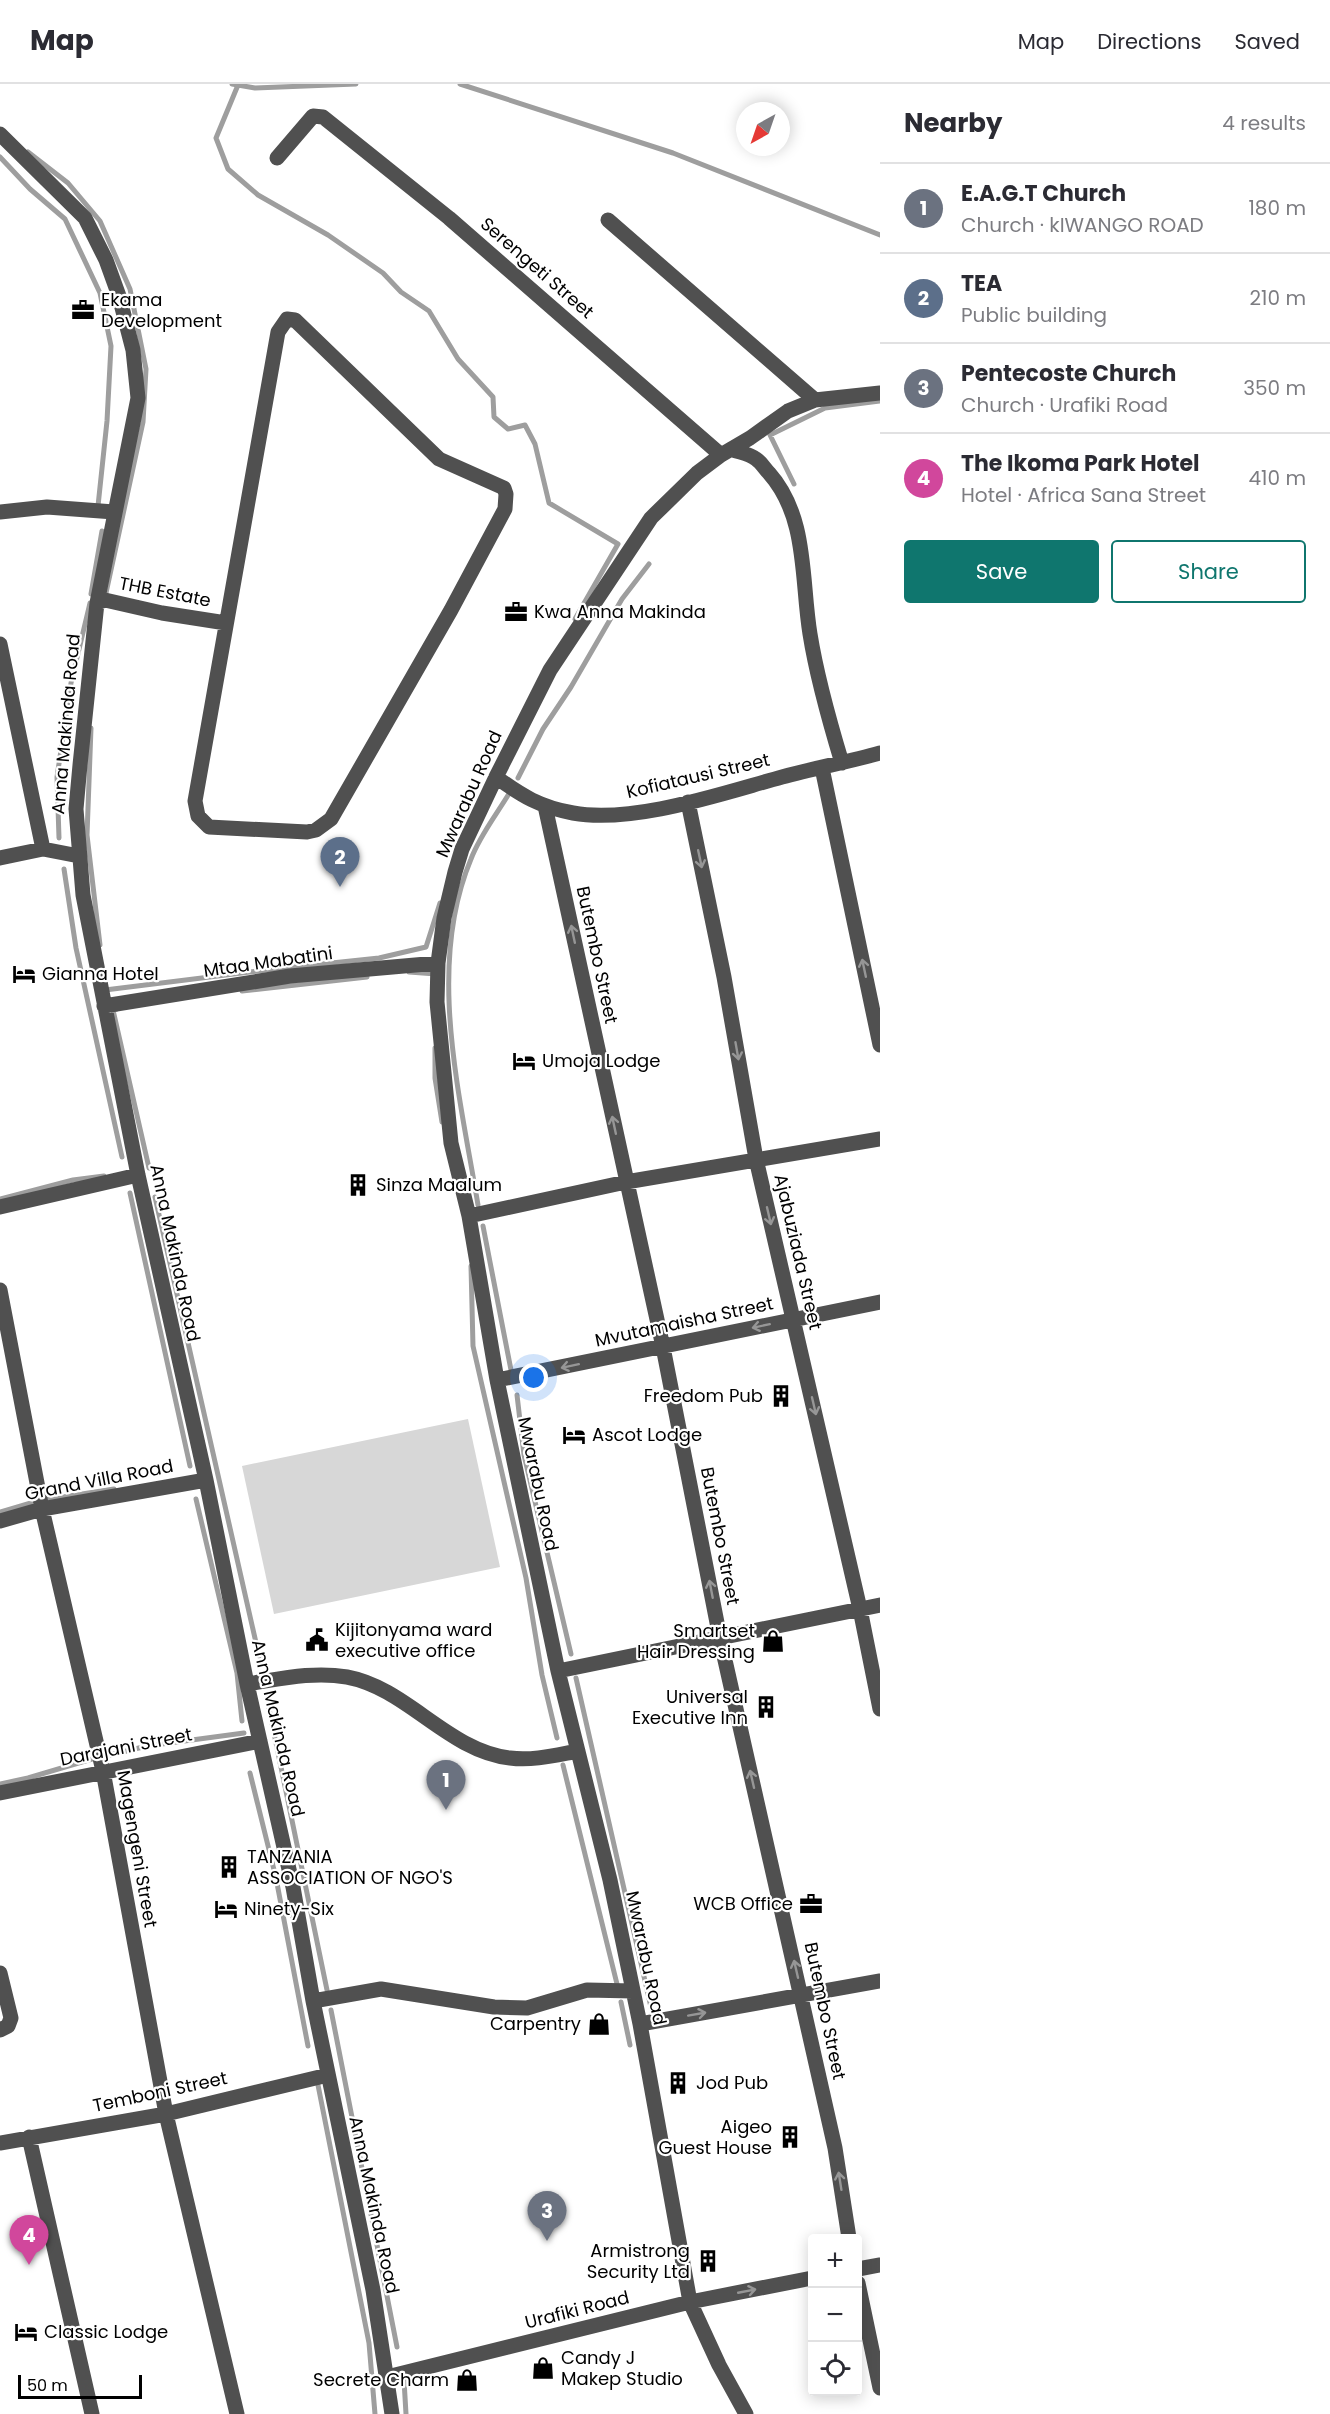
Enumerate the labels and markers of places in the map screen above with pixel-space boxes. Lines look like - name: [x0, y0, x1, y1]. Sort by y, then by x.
- place label: Ekama Development: [101, 287, 222, 333]
- office icon: Ekama Development: [70, 297, 96, 323]
- office icon: Kwa Anna Makinda: [503, 599, 529, 625]
- place label: Kwa Anna Makinda: [534, 599, 706, 624]
- pin: 2: [320, 838, 360, 887]
- hotel icon: Gianna Hotel: [11, 961, 37, 987]
- place label: Gianna Hotel: [42, 961, 159, 986]
- hotel icon: Umoja Lodge: [511, 1048, 537, 1074]
- place label: Umoja Lodge: [542, 1048, 660, 1073]
- building icon: Sinza Maalum: [345, 1172, 371, 1198]
- place label: Sinza Maalum: [376, 1172, 502, 1197]
- place label: Freedom Pub: [644, 1383, 763, 1408]
- building icon: Freedom Pub: [768, 1383, 794, 1409]
- hotel icon: Ascot Lodge: [561, 1422, 587, 1448]
- place label: Ascot Lodge: [592, 1422, 702, 1447]
- place label: Kijitonyama ward executive office: [335, 1617, 492, 1663]
- place label: Smartset Hair Dressing: [637, 1618, 755, 1664]
- public building icon: Kijitonyama ward executive office: [304, 1627, 330, 1653]
- shop icon: Smartset Hair Dressing: [760, 1628, 786, 1654]
- place label: Universal Executive Inn: [632, 1684, 748, 1730]
- building icon: Universal Executive Inn: [753, 1694, 779, 1720]
- pin: 1: [426, 1760, 466, 1810]
- place label: TANZANIA ASSOCIATION OF NGO'S: [247, 1844, 453, 1890]
- building icon: TANZANIA ASSOCIATION OF NGO'S: [216, 1854, 242, 1880]
- place label: WCB Office: [693, 1891, 793, 1916]
- office icon: WCB Office: [798, 1891, 824, 1917]
- hotel icon: Ninety-Six: [213, 1896, 239, 1922]
- place label: Ninety-Six: [244, 1896, 334, 1921]
- place label: Carpentry: [490, 2011, 581, 2036]
- shop icon: Carpentry: [586, 2011, 612, 2037]
- building icon: Jod Pub: [665, 2070, 691, 2096]
- place label: Jod Pub: [696, 2070, 768, 2095]
- place label: Aigeo Guest House: [659, 2114, 772, 2160]
- building icon: Aigeo Guest House: [777, 2124, 803, 2150]
- pin: 3: [528, 2192, 566, 2241]
- pin: 4: [9, 2216, 48, 2265]
- place label: Armistrong Security Ltd: [587, 2238, 690, 2284]
- building icon: Armistrong Security Ltd: [695, 2248, 721, 2274]
- hotel icon: Classic Lodge: [13, 2319, 39, 2345]
- place label: Classic Lodge: [44, 2319, 168, 2344]
- place label: Candy J Makep Studio: [561, 2345, 683, 2391]
- shop icon: Candy J Makep Studio: [530, 2355, 556, 2381]
- place label: Secrete Charm: [313, 2367, 449, 2392]
- shop icon: Secrete Charm: [454, 2367, 480, 2393]

